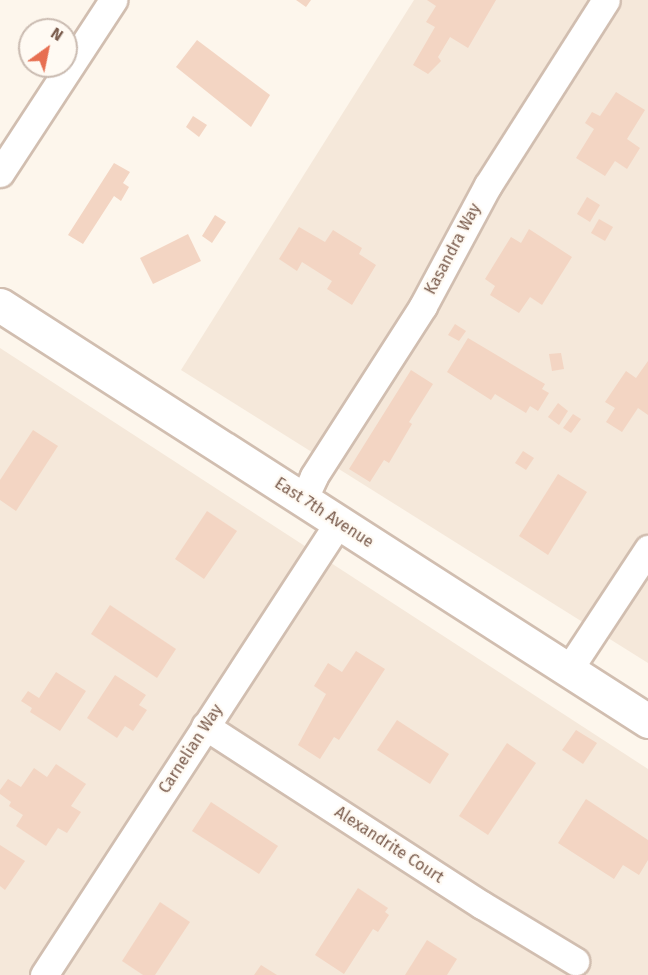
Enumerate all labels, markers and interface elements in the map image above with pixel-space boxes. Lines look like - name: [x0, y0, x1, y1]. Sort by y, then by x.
- north arrow: [18, 18, 78, 78]
- text: N: [47, 23, 67, 45]
- street label: Kasandra Way: [421, 200, 485, 298]
- street label: East 7th Avenue: [271, 474, 377, 552]
- street label: Carnelian Way: [155, 701, 227, 797]
- street label: Alexandrite Court: [331, 803, 447, 887]

